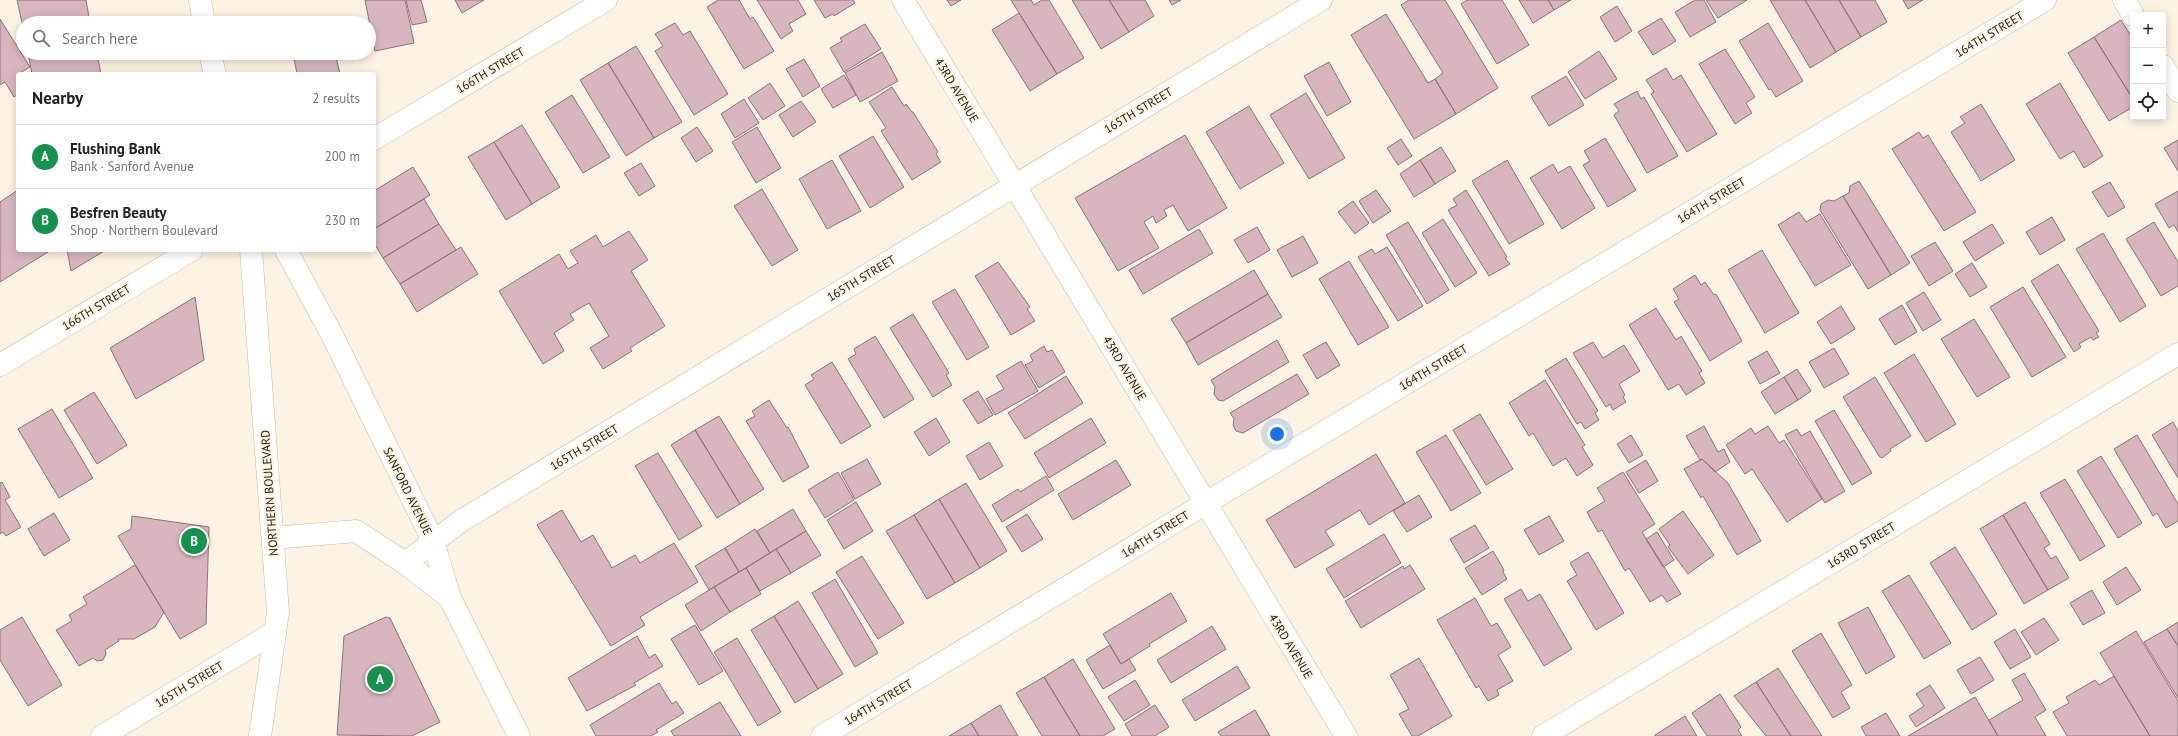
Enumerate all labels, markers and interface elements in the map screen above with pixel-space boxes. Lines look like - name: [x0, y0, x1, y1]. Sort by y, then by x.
- street label: 164TH STREET: [1952, 8, 2026, 60]
- map controls: [2130, 12, 2166, 120]
- button: +: [2130, 12, 2166, 48]
- search box: [16, 16, 376, 60]
- icon: search: [30, 27, 52, 49]
- text: Search here: [62, 29, 138, 48]
- street label: 166TH STREET: [453, 44, 527, 96]
- button: −: [2130, 48, 2166, 84]
- street label: 43RD AVENUE: [932, 55, 982, 125]
- street label: 165TH STREET: [1101, 84, 1175, 136]
- button: locate: [2130, 84, 2166, 120]
- text: Nearby: [32, 87, 83, 109]
- text: 2 results: [312, 90, 360, 107]
- text: Flushing Bank: [70, 139, 161, 158]
- text: A: [41, 148, 49, 165]
- text: 200 m: [325, 148, 360, 165]
- text: Bank · Sanford Avenue: [70, 158, 194, 175]
- street label: 164TH STREET: [1674, 174, 1748, 226]
- text: Besfren Beauty: [70, 203, 167, 222]
- text: B: [41, 212, 49, 229]
- text: 230 m: [325, 212, 360, 229]
- text: Shop · Northern Boulevard: [70, 222, 218, 239]
- street label: 165TH STREET: [824, 252, 898, 304]
- street label: 166TH STREET: [59, 281, 133, 333]
- street label: 43RD AVENUE: [1100, 333, 1150, 403]
- street label: 164TH STREET: [1396, 341, 1470, 393]
- street label: 165TH STREET: [547, 421, 621, 473]
- your location: [1267, 424, 1287, 444]
- street label: NORTHERN BOULEVARD: [257, 429, 281, 556]
- street label: SANFORD AVENUE: [380, 445, 436, 537]
- street label: 164TH STREET: [1118, 507, 1192, 561]
- street label: 163RD STREET: [1824, 518, 1898, 571]
- pin: B: [181, 526, 207, 556]
- street label: 43RD AVENUE: [1266, 611, 1316, 681]
- street label: 165TH STREET: [152, 658, 226, 710]
- pin: A: [367, 664, 393, 694]
- street label: 164TH STREET: [841, 676, 915, 728]

